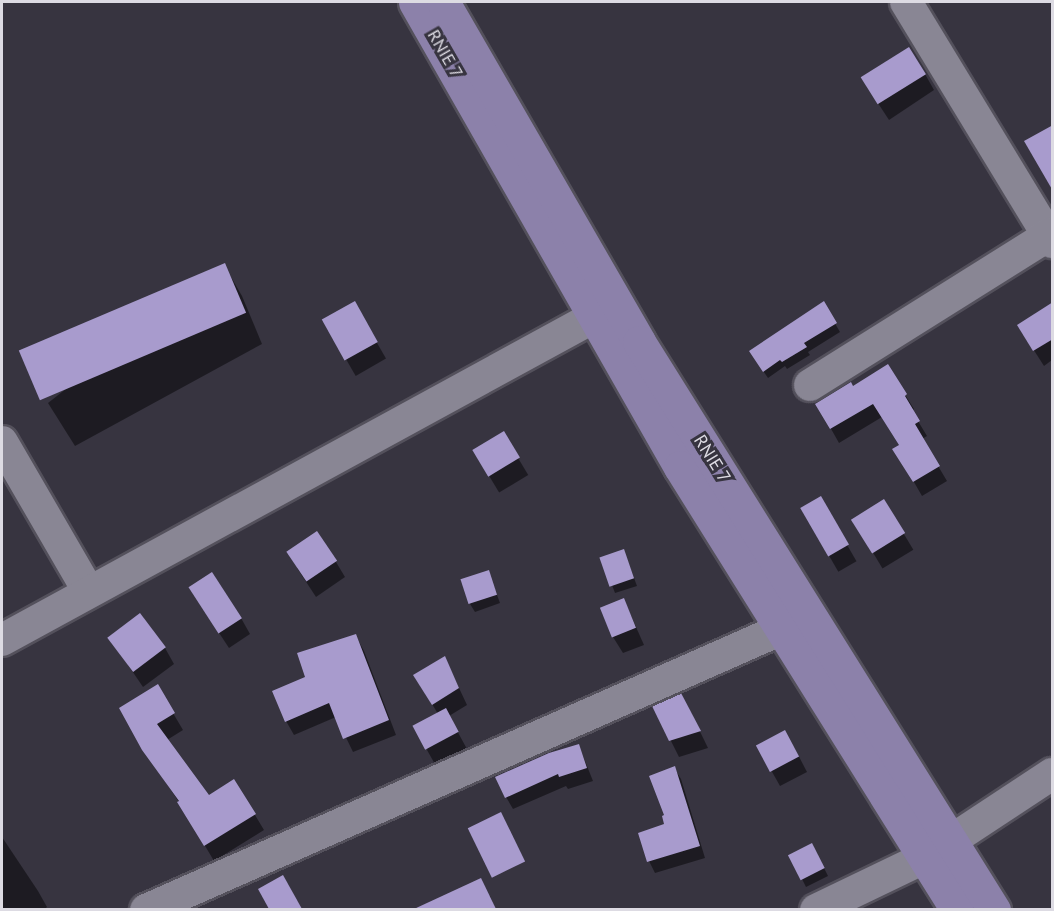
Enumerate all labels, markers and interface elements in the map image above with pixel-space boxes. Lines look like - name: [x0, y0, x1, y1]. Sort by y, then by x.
- street label: RNIE 7: [423, 26, 467, 82]
- street label: RNIE 7: [689, 431, 735, 487]

